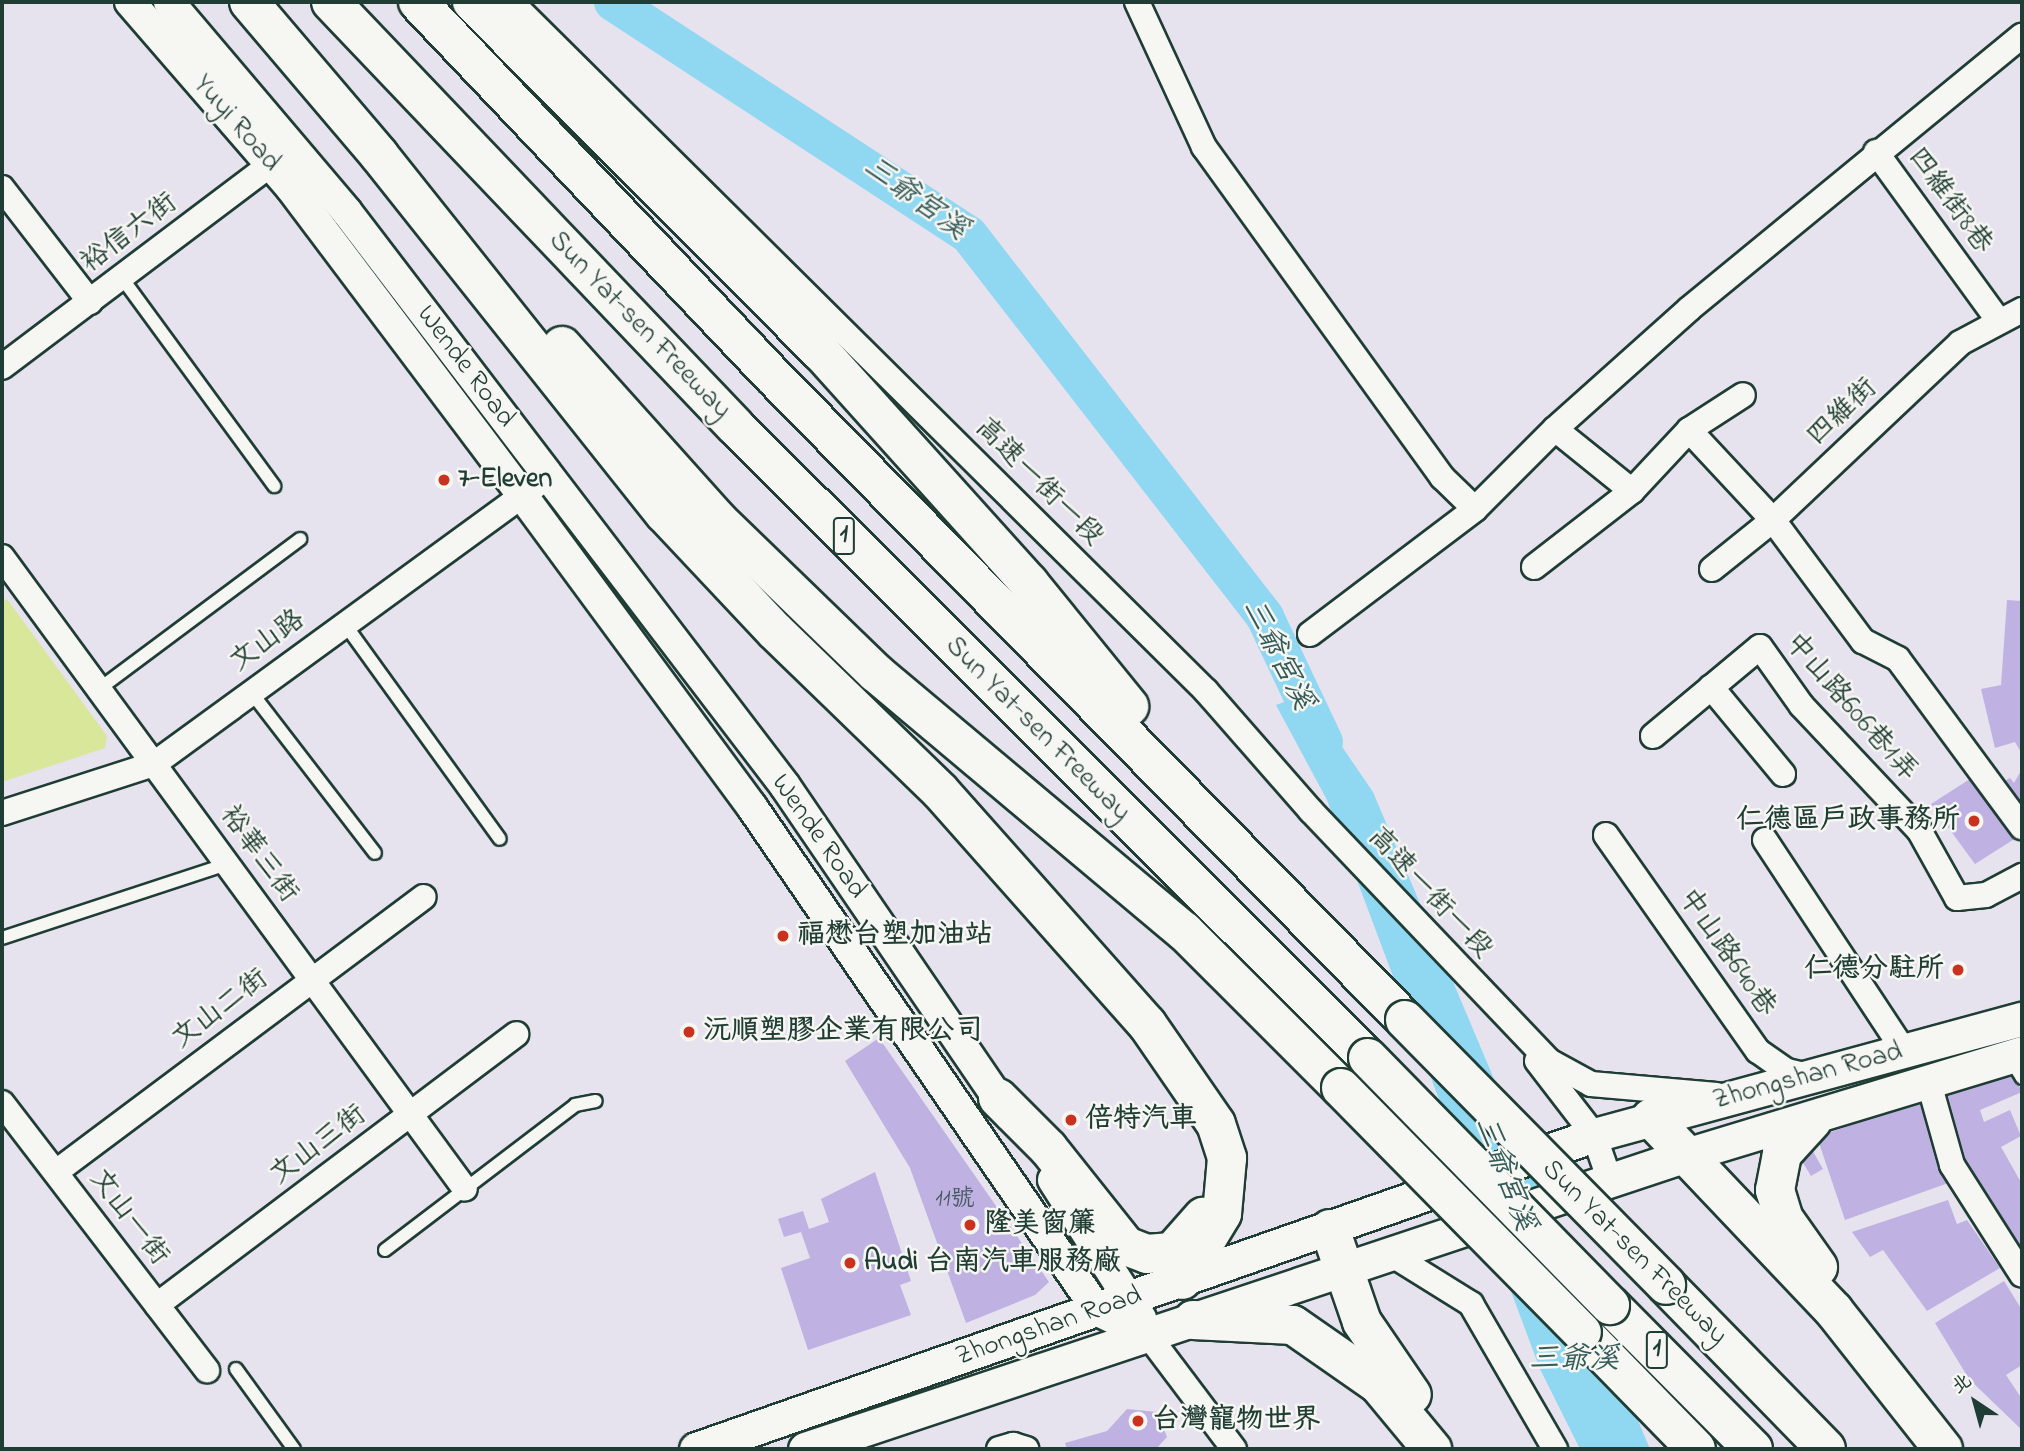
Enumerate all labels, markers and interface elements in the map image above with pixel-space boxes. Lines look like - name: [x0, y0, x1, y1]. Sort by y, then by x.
- street label: Yuyi Road: [185, 69, 287, 179]
- street label: 四維街8巷: [1899, 142, 1999, 260]
- water label: 三爺宮溪: [856, 149, 974, 249]
- street label: 裕信六街: [75, 187, 185, 281]
- street label: Sun Yat-sen Freeway: [540, 225, 738, 427]
- street label: Wende Road: [408, 299, 522, 435]
- street label: 四維街: [1801, 372, 1885, 454]
- street label: 高速一街一段: [967, 412, 1109, 554]
- place label: 7-Eleven: [458, 463, 552, 497]
- marker: 7-Eleven: [436, 472, 452, 488]
- road number: 1: [832, 514, 856, 558]
- water label: 三爺宮溪: [1234, 593, 1320, 717]
- street label: 文山路: [224, 604, 312, 680]
- street label: 中山路606巷1弄: [1776, 627, 1924, 789]
- street label: Sun Yat-sen Freeway: [937, 630, 1137, 830]
- street label: Wende Road: [763, 768, 873, 906]
- street label: 裕華三街: [211, 800, 305, 910]
- place label: 仁德區戶政事務所: [1736, 804, 1960, 838]
- marker: 仁德區戶政事務所: [1966, 813, 1982, 829]
- street label: 高速一街一段: [1359, 821, 1499, 967]
- street label: 中山路640巷: [1670, 883, 1782, 1023]
- place label: 福懋台塑加油站: [797, 919, 993, 953]
- marker: 福懋台塑加油站: [775, 928, 791, 944]
- place label: 仁德分駐所: [1804, 953, 1944, 987]
- marker: 仁德分駐所: [1950, 962, 1966, 978]
- street label: 文山二街: [166, 963, 276, 1057]
- place label: 沅順塑膠企業有限公司: [703, 1015, 983, 1049]
- marker: 沅順塑膠企業有限公司: [681, 1024, 697, 1040]
- street label: Zhongshan Road: [1710, 1036, 1906, 1118]
- street label: 文山三街: [264, 1099, 374, 1193]
- place label: 倍特汽車: [1085, 1103, 1197, 1137]
- marker: 倍特汽車: [1063, 1112, 1079, 1128]
- water label: 三爺宮溪: [1466, 1112, 1542, 1236]
- street label: Sun Yat-sen Freeway: [1534, 1153, 1734, 1353]
- street label: 文山一街: [81, 1163, 175, 1273]
- house number: 11號: [935, 1186, 975, 1214]
- place label: 隆美窗簾: [984, 1208, 1096, 1242]
- marker: 隆美窗簾: [962, 1217, 978, 1233]
- place label: Audi 台南汽車服務廠: [864, 1246, 1121, 1280]
- marker: Audi 台南汽車服務廠: [842, 1255, 858, 1271]
- street label: Zhongshan Road: [952, 1279, 1146, 1375]
- road number: 1: [1645, 1328, 1669, 1372]
- water label: 三爺溪: [1529, 1342, 1619, 1378]
- north arrow: [1940, 1367, 2010, 1437]
- text: 北: [1947, 1368, 1978, 1401]
- place label: 台灣寵物世界: [1152, 1404, 1320, 1438]
- marker: 台灣寵物世界: [1130, 1413, 1146, 1429]

